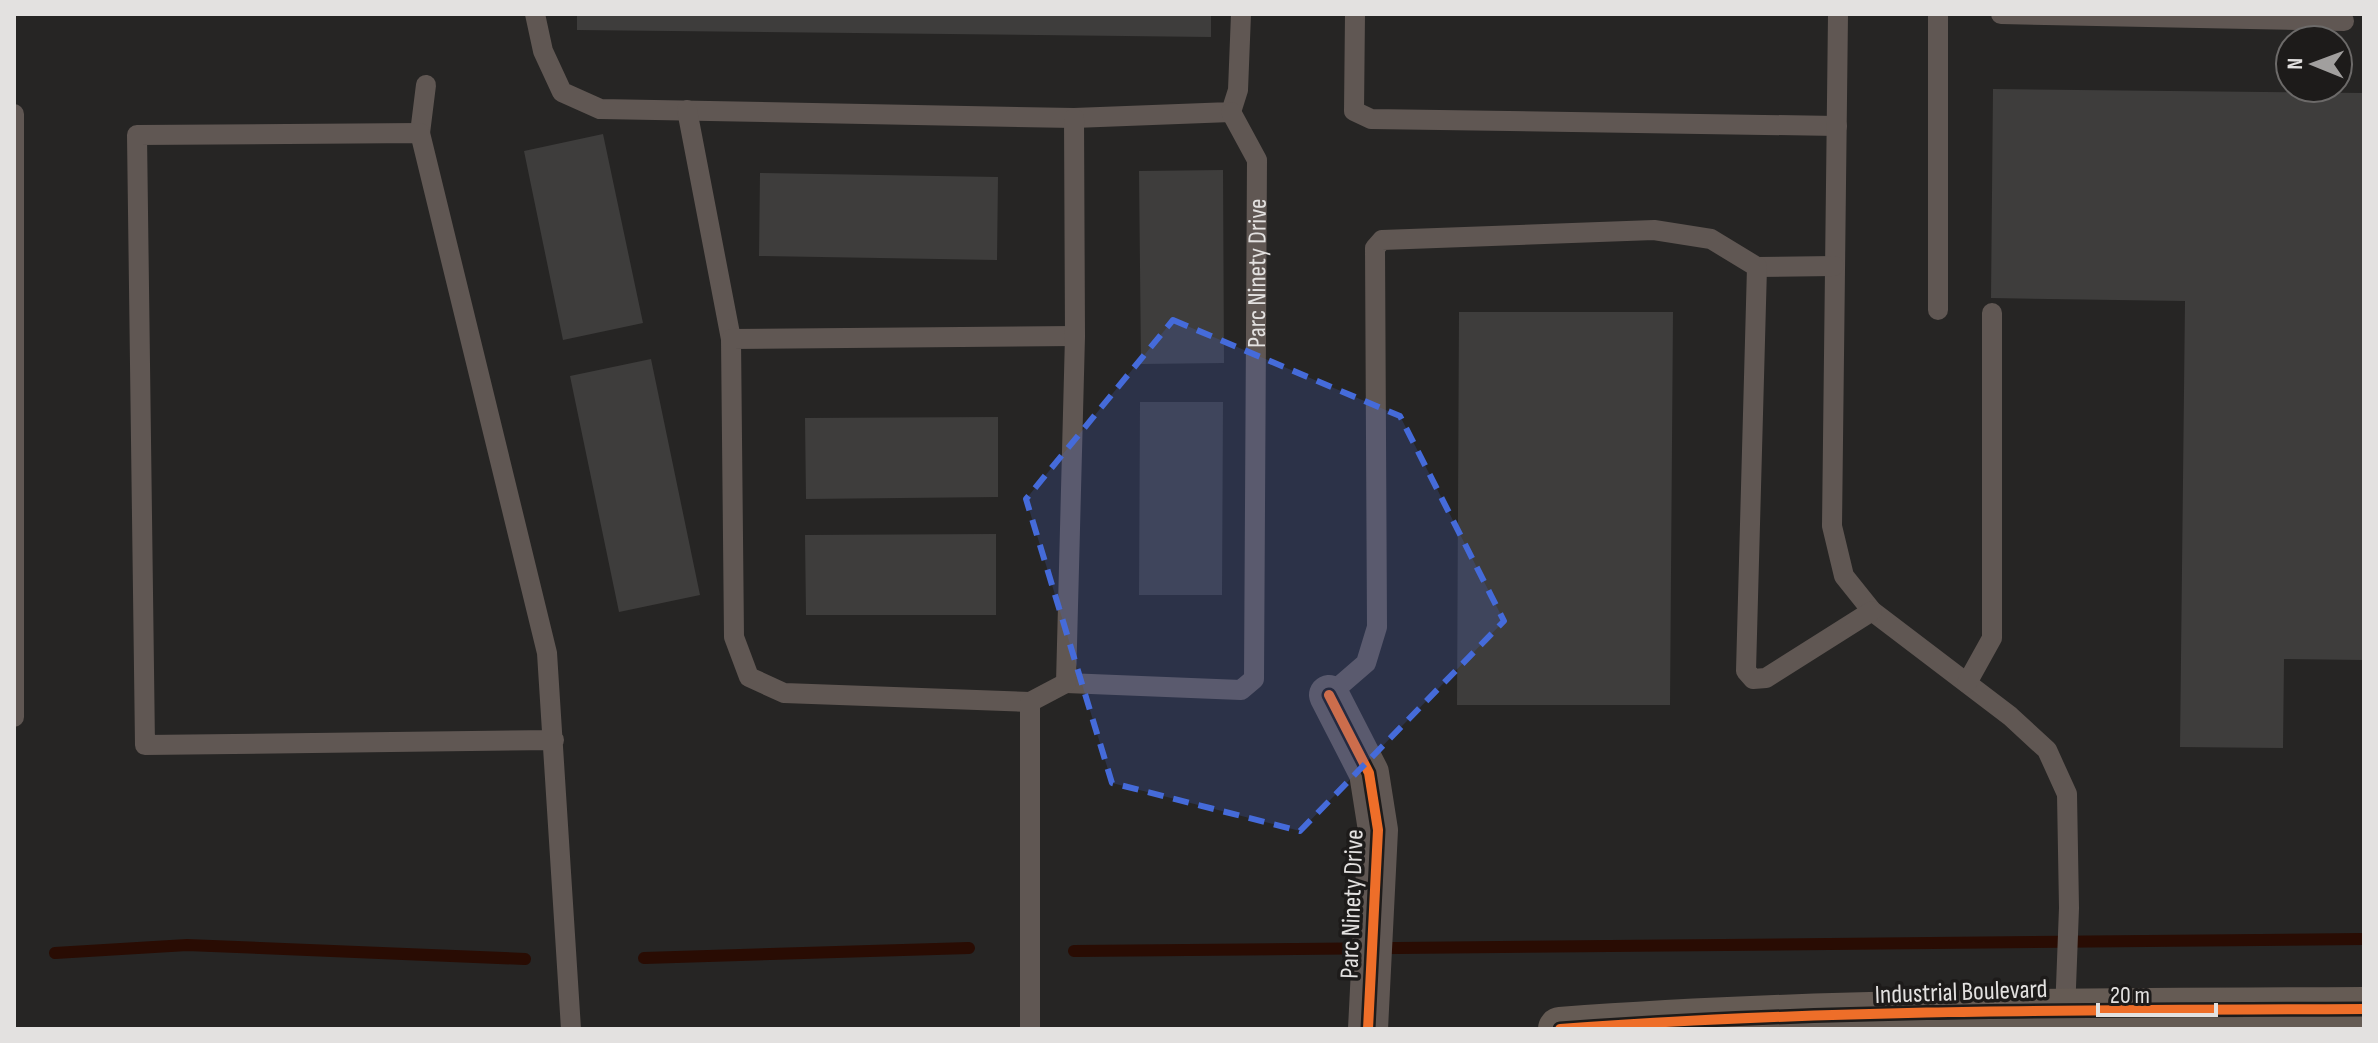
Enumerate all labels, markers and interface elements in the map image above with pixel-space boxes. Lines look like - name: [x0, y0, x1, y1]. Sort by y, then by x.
- north arrow: [2274, 24, 2354, 104]
- text: N: [2282, 58, 2309, 70]
- street label: Parc Ninety Drive: [1242, 198, 1274, 348]
- street label: Parc Ninety Drive: [1334, 829, 1371, 979]
- scale bar: [2098, 967, 2216, 1017]
- street label: Industrial Boulevard: [1874, 974, 2048, 1011]
- text: 20 m: [2110, 981, 2150, 1010]

